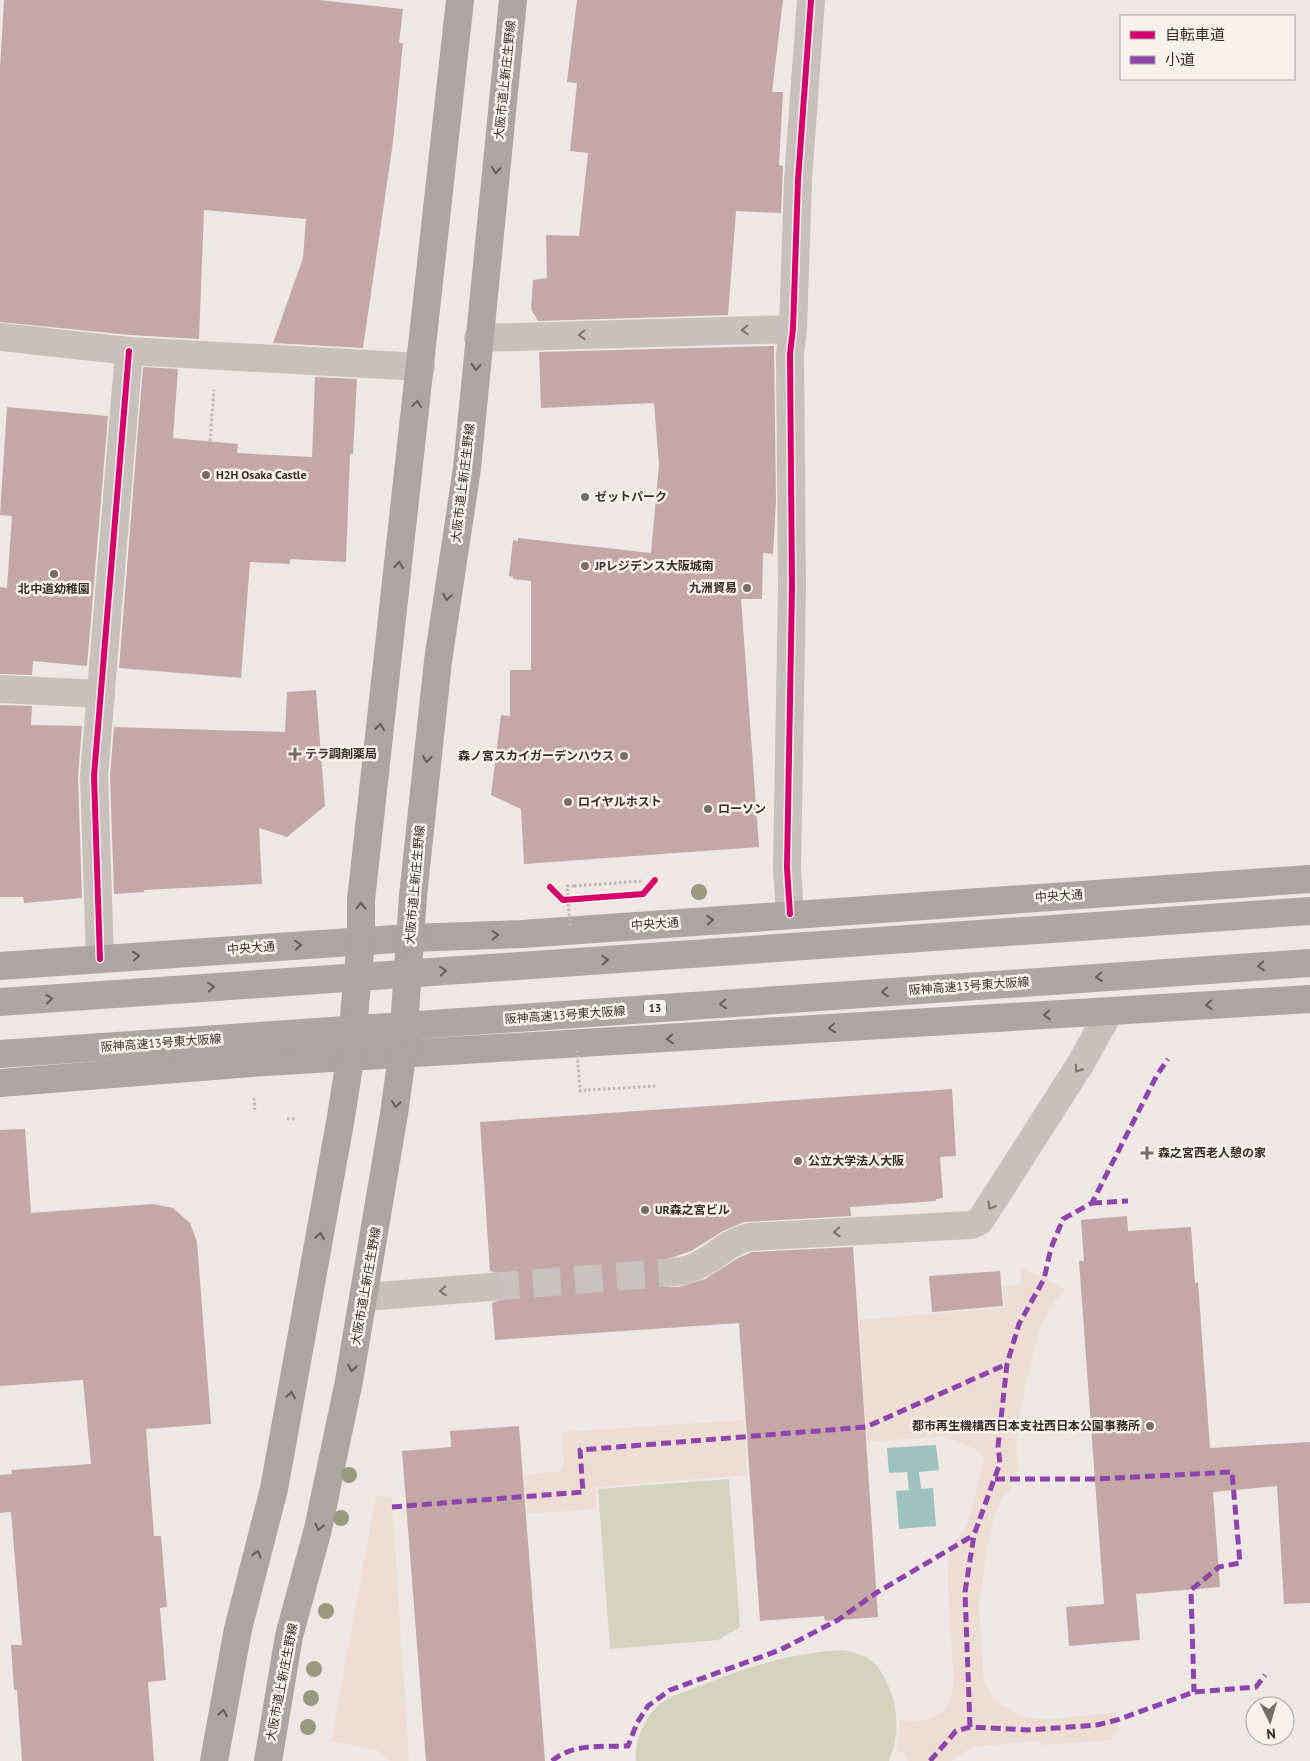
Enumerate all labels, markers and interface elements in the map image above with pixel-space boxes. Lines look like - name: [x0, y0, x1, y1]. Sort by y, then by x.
- legend: [1120, 15, 1295, 80]
- street label: 大阪市道上新庄生野線: [491, 19, 518, 140]
- text: 自転車道: [1165, 25, 1225, 44]
- text: 小道: [1165, 50, 1195, 69]
- one-way arrow: [491, 167, 502, 175]
- one-way arrow: [740, 325, 748, 336]
- one-way arrow: [578, 330, 586, 341]
- one-way arrow: [471, 363, 482, 371]
- one-way arrow: [411, 399, 422, 407]
- street label: 大阪市道上新庄生野線: [448, 422, 477, 543]
- place label: H2H Osaka Castle: [216, 467, 307, 482]
- marker: H2H Osaka Castle: [200, 469, 212, 481]
- place label: ゼットパーク: [595, 489, 667, 504]
- marker: ゼットパーク: [579, 491, 591, 503]
- place label: JPレジデンス大阪城南: [594, 558, 714, 573]
- marker: JPレジデンス大阪城南: [579, 560, 591, 572]
- one-way arrow: [393, 561, 404, 569]
- marker: 北中道幼稚園: [48, 568, 60, 580]
- place label: 九洲貿易: [689, 580, 737, 595]
- place label: 北中道幼稚園: [18, 581, 90, 596]
- marker: 九洲貿易: [741, 582, 753, 594]
- one-way arrow: [443, 593, 453, 602]
- one-way arrow: [374, 722, 385, 730]
- place label: テラ調剤薬局: [305, 746, 377, 761]
- marker: テラ調剤薬局: [289, 748, 301, 760]
- place label: 森ノ宮スカイガーデンハウス: [458, 748, 614, 763]
- marker: 森ノ宮スカイガーデンハウス: [618, 750, 630, 762]
- one-way arrow: [422, 755, 433, 763]
- place label: ロイヤルホスト: [578, 794, 662, 809]
- marker: ロイヤルホスト: [562, 796, 574, 808]
- place label: ローソン: [718, 801, 766, 816]
- marker: ローソン: [702, 803, 714, 815]
- street label: 大阪市道上新庄生野線: [402, 825, 427, 945]
- street label: 中央大通: [1034, 886, 1083, 905]
- one-way arrow: [356, 901, 366, 909]
- street label: 中央大通: [630, 914, 679, 933]
- one-way arrow: [706, 915, 714, 926]
- one-way arrow: [492, 930, 499, 940]
- street label: 中央大通: [226, 938, 275, 957]
- one-way arrow: [294, 940, 302, 951]
- one-way arrow: [132, 951, 140, 962]
- one-way arrow: [601, 955, 609, 966]
- one-way arrow: [1257, 960, 1265, 971]
- one-way arrow: [439, 966, 447, 977]
- one-way arrow: [1095, 972, 1103, 983]
- street label: 阪神高速13号東大阪線: [908, 974, 1030, 997]
- one-way arrow: [207, 982, 215, 993]
- one-way arrow: [881, 987, 889, 998]
- one-way arrow: [45, 993, 53, 1004]
- one-way arrow: [718, 998, 726, 1009]
- road number: 13: [644, 1000, 666, 1016]
- one-way arrow: [1205, 1000, 1213, 1011]
- street label: 阪神高速13号東大阪線: [504, 1003, 626, 1026]
- one-way arrow: [1042, 1009, 1050, 1020]
- one-way arrow: [828, 1023, 836, 1034]
- street label: 阪神高速13号東大阪線: [100, 1031, 222, 1054]
- one-way arrow: [666, 1033, 674, 1044]
- one-way arrow: [1074, 1063, 1084, 1072]
- one-way arrow: [391, 1100, 402, 1108]
- place label: 森之宮西老人憩の家: [1158, 1145, 1266, 1160]
- marker: 森之宮西老人憩の家: [1140, 1146, 1154, 1160]
- place label: 公立大学法人大阪: [808, 1153, 904, 1168]
- marker: 公立大学法人大阪: [792, 1155, 804, 1167]
- one-way arrow: [987, 1200, 997, 1209]
- place label: UR森之宮ビル: [655, 1202, 730, 1217]
- marker: UR森之宮ビル: [639, 1204, 651, 1216]
- street label: 大阪市道上新庄生野線: [348, 1226, 383, 1346]
- one-way arrow: [832, 1226, 840, 1237]
- one-way arrow: [314, 1231, 324, 1240]
- one-way arrow: [438, 1285, 446, 1296]
- one-way arrow: [347, 1363, 357, 1372]
- one-way arrow: [285, 1391, 295, 1400]
- place label: 都市再生機構西日本支社西日本公園事務所: [912, 1418, 1140, 1433]
- marker: 都市再生機構西日本支社西日本公園事務所: [1144, 1420, 1156, 1432]
- one-way arrow: [314, 1522, 325, 1531]
- one-way arrow: [251, 1550, 262, 1559]
- street label: 大阪市道上新庄生野線: [263, 1622, 300, 1742]
- north arrow: [1245, 1696, 1295, 1746]
- one-way arrow: [217, 1709, 227, 1717]
- text: N: [1266, 1725, 1277, 1743]

